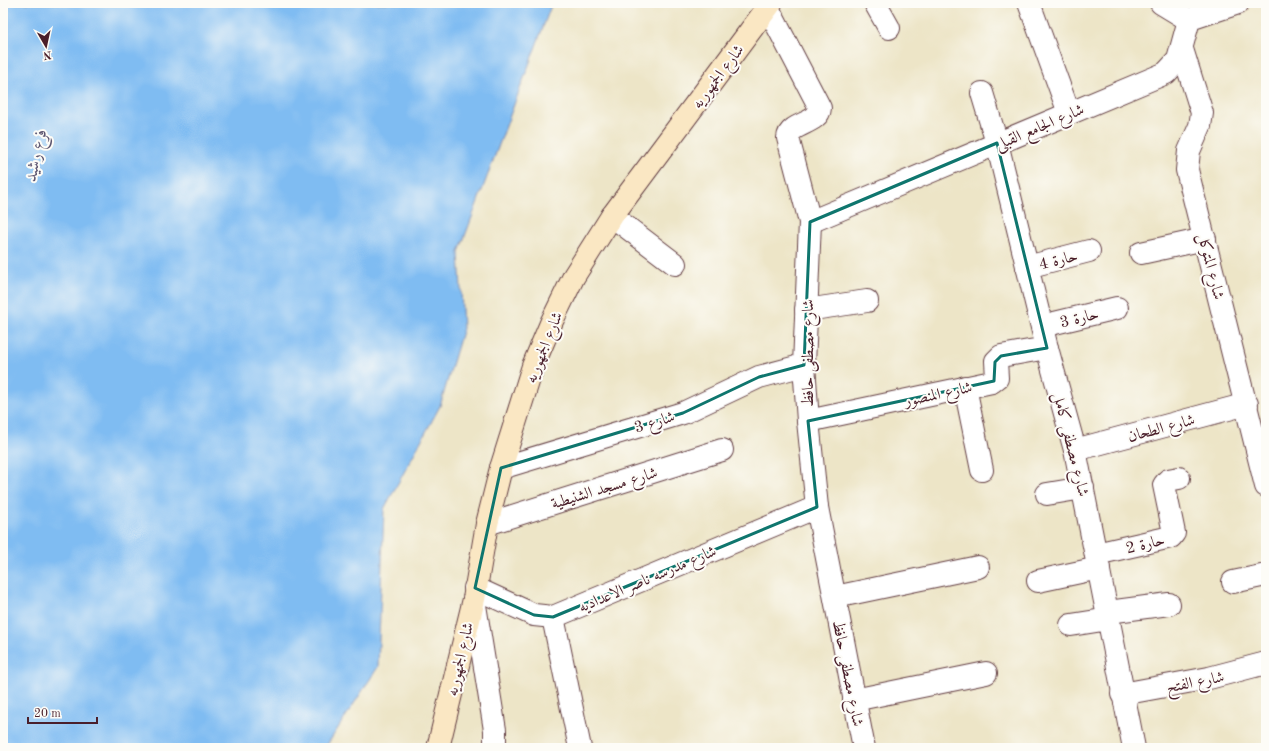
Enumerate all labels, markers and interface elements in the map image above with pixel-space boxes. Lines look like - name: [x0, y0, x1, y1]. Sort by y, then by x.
- north arrow: [26, 26, 66, 66]
- street label: شارع الجمهوريه: [690, 42, 751, 114]
- text: N: [42, 48, 52, 61]
- street label: شارع الجامع القبلى: [993, 102, 1089, 159]
- water label: فرع رشيد: [23, 127, 54, 184]
- street label: شارع المتوكل: [1190, 232, 1227, 302]
- street label: حارة 4: [1037, 248, 1080, 273]
- street label: شارع مصطفى حافظ: [800, 299, 821, 407]
- street label: حارة 3: [1058, 306, 1101, 331]
- street label: شارع الجمهوريه: [523, 310, 570, 387]
- street label: شارع المنصور: [901, 380, 975, 414]
- street label: شارع مصطفى كامل: [1046, 391, 1092, 499]
- street label: شارع 3: [632, 409, 678, 440]
- street label: شارع الطحان: [1126, 412, 1198, 449]
- street label: شارع مسجد الشنيطية: [550, 465, 661, 516]
- street label: حارة 2: [1124, 532, 1167, 557]
- street label: شارع مدرسه ناصر الاعداديه: [577, 544, 721, 620]
- street label: شارع مصطفى حافظ: [825, 619, 866, 729]
- street label: شارع الجمهوريه: [445, 621, 481, 699]
- street label: شارع الفتح: [1165, 670, 1227, 701]
- scale bar: [28, 699, 97, 725]
- text: 20 m: [34, 708, 61, 720]

